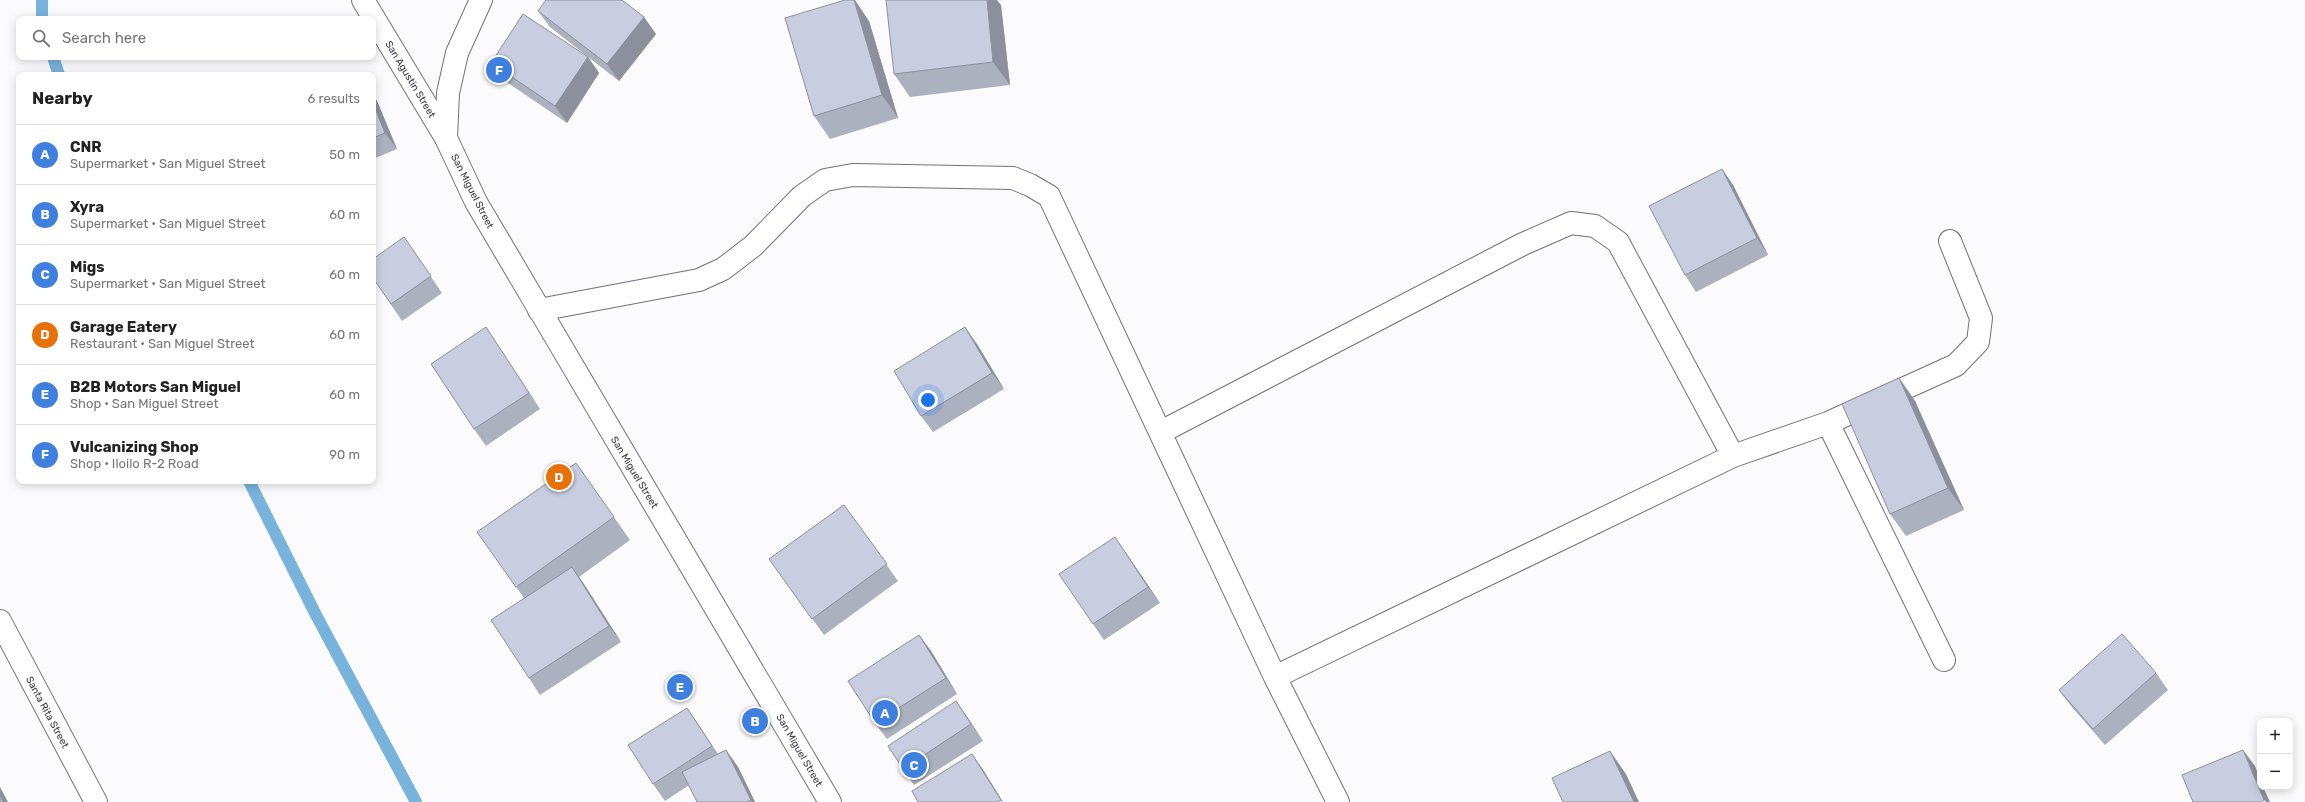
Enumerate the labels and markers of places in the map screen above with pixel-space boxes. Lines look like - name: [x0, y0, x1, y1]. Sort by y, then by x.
- pin: F: [486, 55, 512, 85]
- pin: D: [546, 462, 572, 492]
- pin: E: [667, 672, 693, 702]
- pin: A: [872, 698, 898, 728]
- pin: B: [742, 706, 768, 736]
- pin: C: [901, 750, 927, 780]

